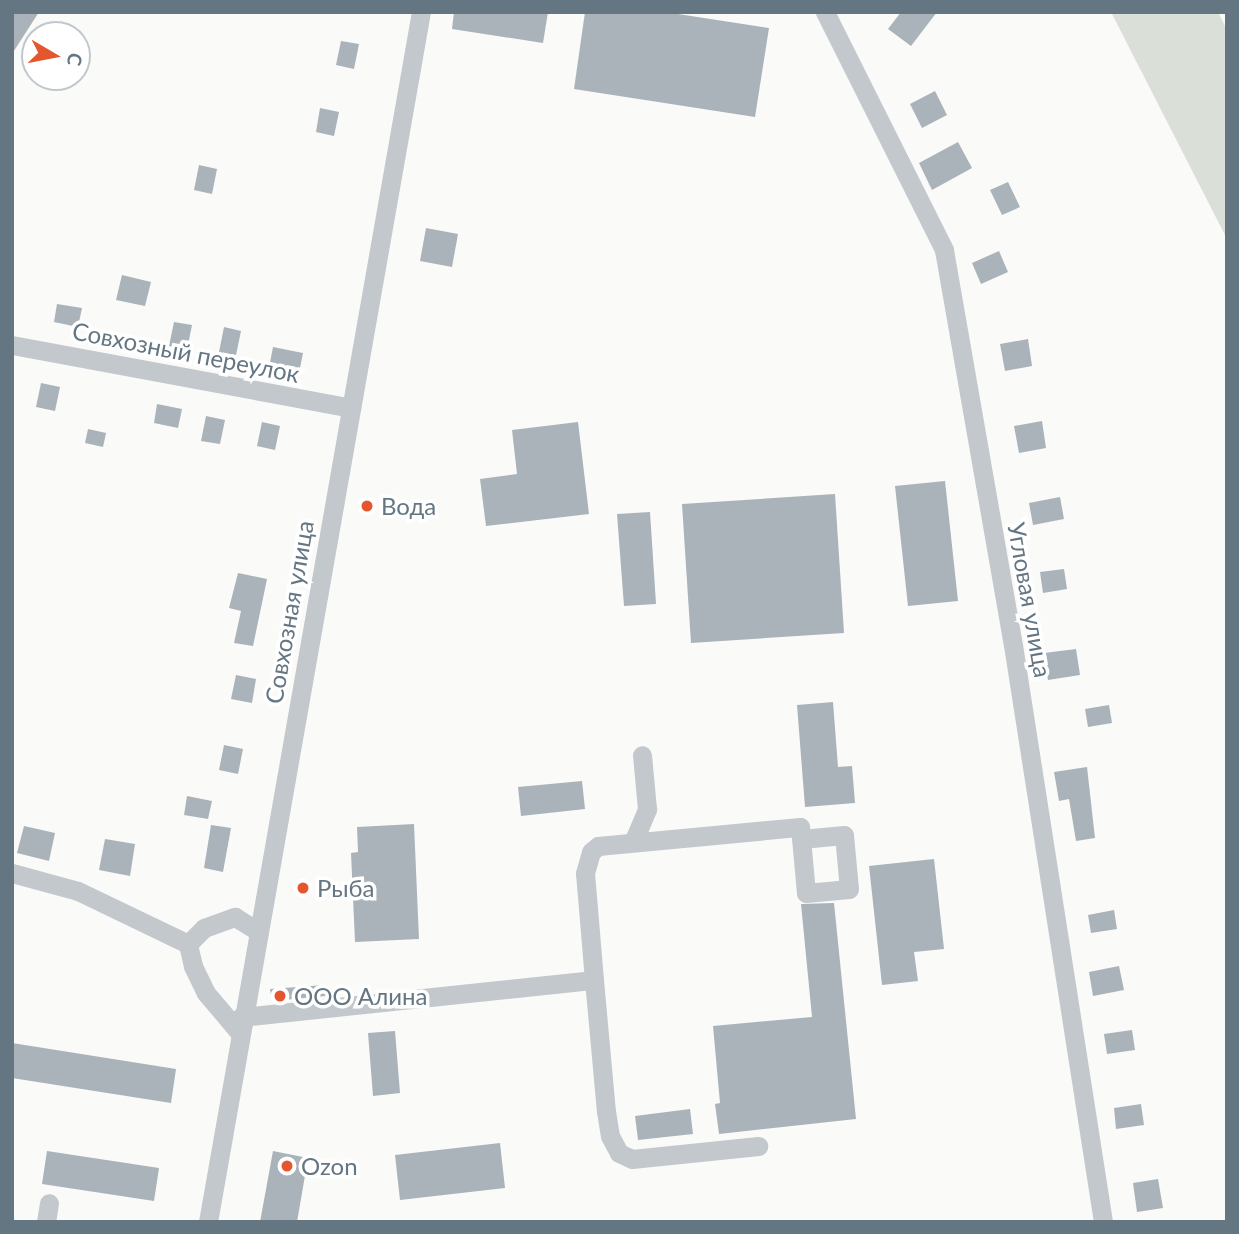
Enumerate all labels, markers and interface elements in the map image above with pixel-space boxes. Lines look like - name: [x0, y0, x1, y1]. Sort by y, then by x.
- north arrow: [21, 21, 91, 91]
- text: С: [63, 51, 88, 68]
- street label: Совхозный переулок: [70, 316, 302, 388]
- place label: Вода: [381, 492, 436, 520]
- marker: Вода: [359, 498, 375, 514]
- street label: Совхозная улица: [259, 518, 319, 706]
- street label: Угловая улица: [1002, 520, 1058, 680]
- place label: Рыба: [317, 874, 374, 902]
- marker: Рыба: [295, 880, 311, 896]
- place label: ООО Алина: [294, 982, 427, 1010]
- marker: ООО Алина: [272, 988, 288, 1004]
- place label: Ozon: [301, 1152, 358, 1180]
- marker: Ozon: [279, 1158, 295, 1174]

